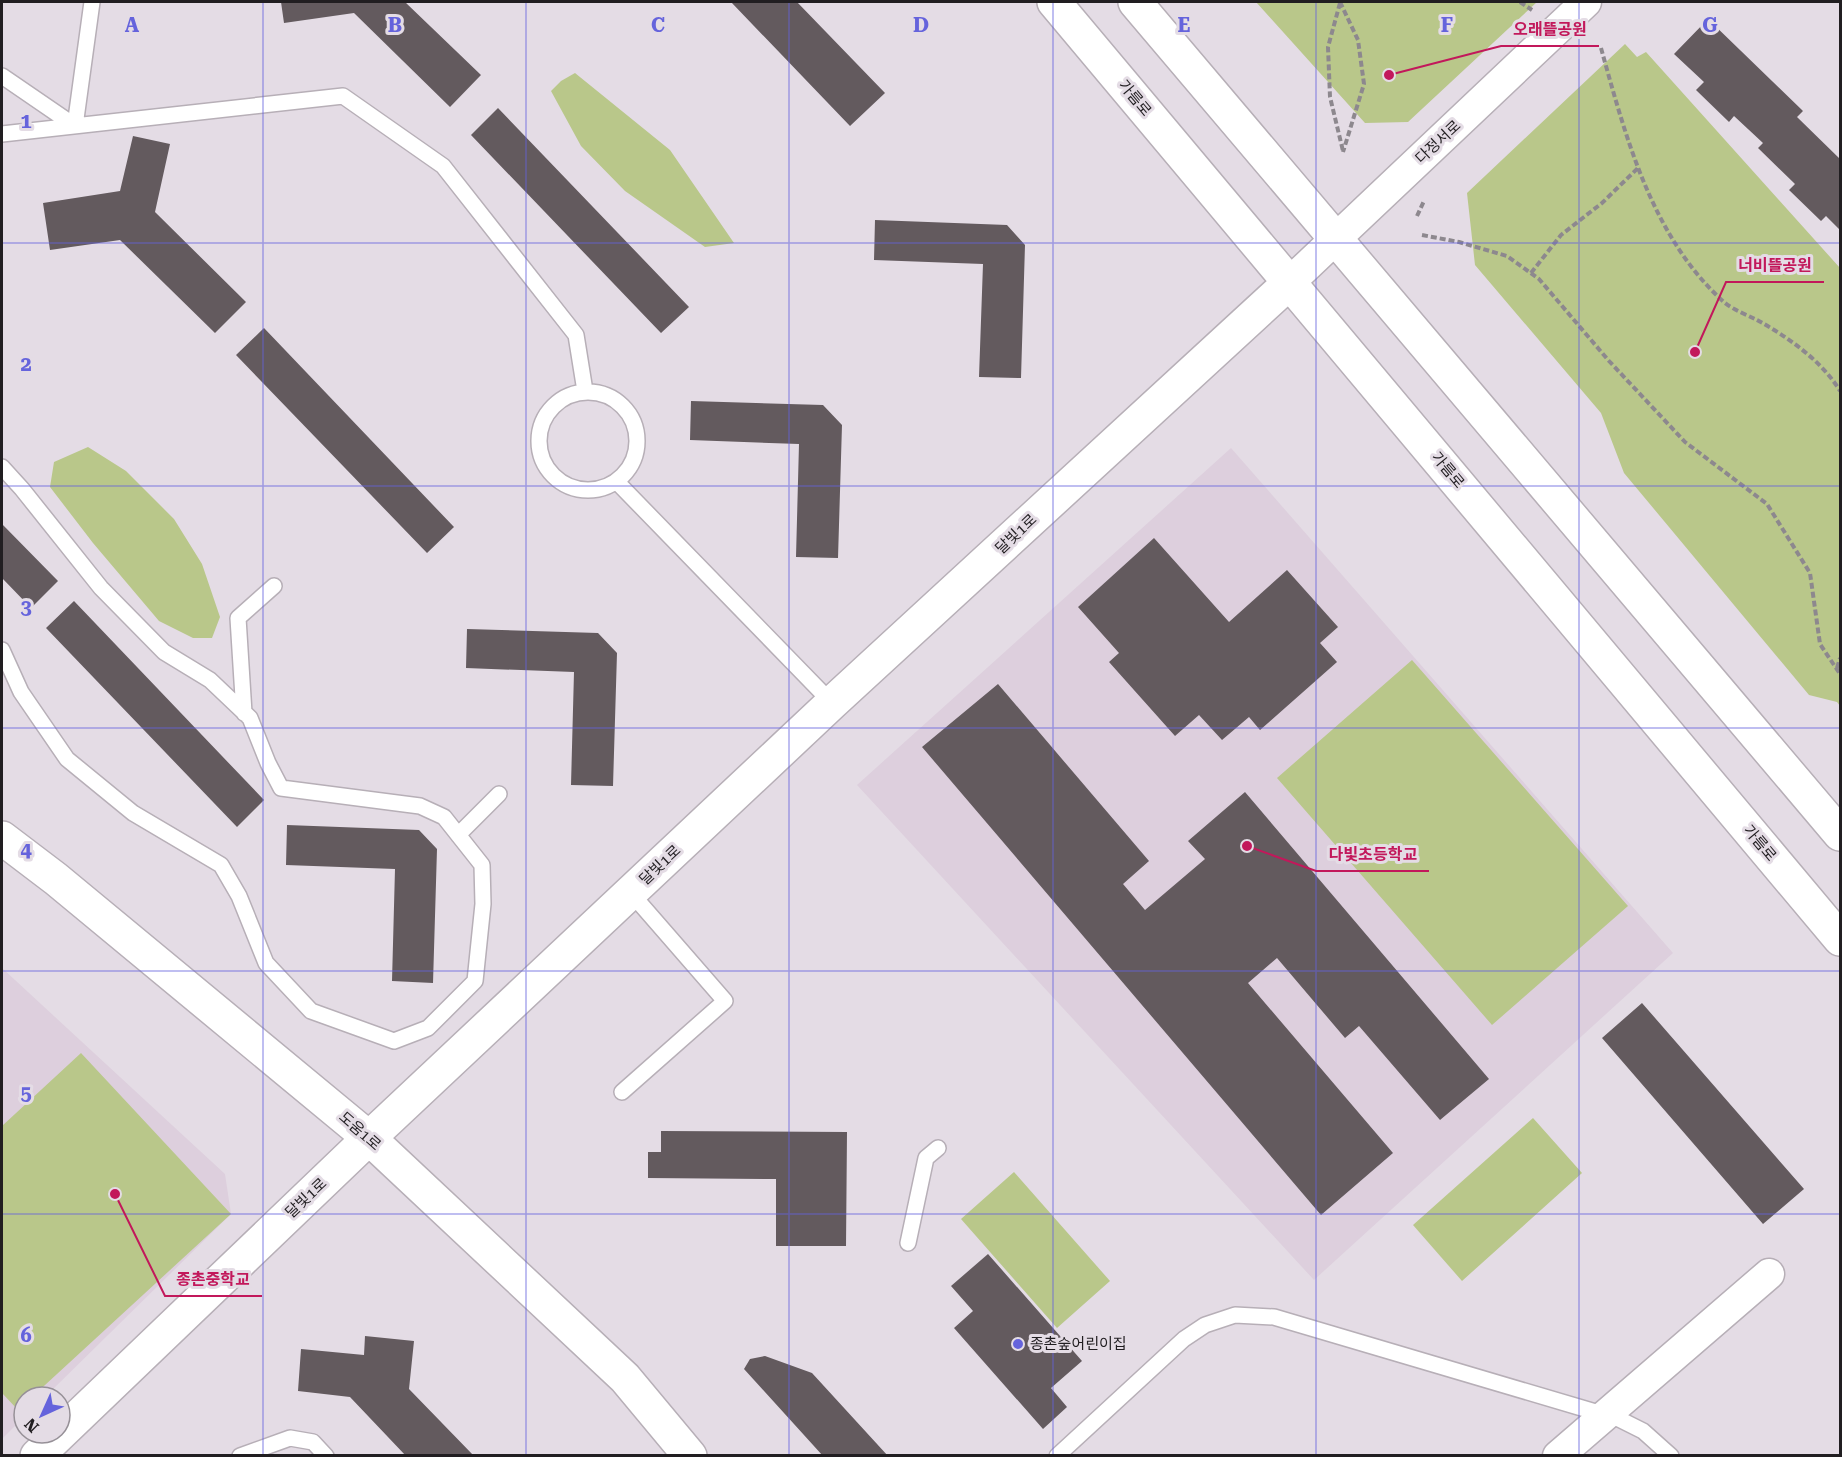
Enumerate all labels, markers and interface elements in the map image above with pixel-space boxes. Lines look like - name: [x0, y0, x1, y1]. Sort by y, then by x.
- callout: 오래뜰공원: [1501, 12, 1599, 46]
- text: A: [125, 13, 140, 37]
- text: B: [388, 13, 402, 37]
- text: C: [651, 13, 665, 37]
- text: D: [913, 13, 929, 37]
- text: E: [1178, 13, 1191, 37]
- text: F: [1441, 13, 1453, 37]
- text: G: [1702, 13, 1718, 37]
- text: 오래뜰공원: [1513, 20, 1587, 39]
- street label: 가름로: [1115, 76, 1155, 120]
- text: 1: [20, 109, 32, 133]
- street label: 다정서로: [1412, 117, 1464, 167]
- callout: 너비뜰공원: [1726, 248, 1824, 282]
- text: 너비뜰공원: [1738, 256, 1812, 275]
- text: 2: [20, 352, 32, 376]
- street label: 가름로: [1428, 448, 1468, 492]
- street label: 달빛1로: [992, 510, 1040, 558]
- text: 3: [20, 595, 32, 619]
- street label: 가름로: [1740, 821, 1780, 865]
- callout: 다빛초등학교: [1316, 837, 1429, 871]
- text: 4: [20, 838, 32, 862]
- street label: 달빛1로: [636, 841, 684, 889]
- text: 다빛초등학교: [1329, 845, 1417, 864]
- text: 5: [20, 1081, 32, 1105]
- street label: 도움1로: [335, 1108, 385, 1154]
- street label: 달빛1로: [282, 1174, 330, 1222]
- callout: 종촌중학교: [165, 1262, 262, 1296]
- text: 종촌중학교: [176, 1270, 250, 1289]
- text: 6: [20, 1323, 32, 1347]
- place label: 종촌숲어린이집: [1030, 1335, 1127, 1353]
- marker: 종촌숲어린이집: [1011, 1337, 1025, 1351]
- north arrow: [12, 1385, 72, 1445]
- text: N: [21, 1414, 43, 1436]

